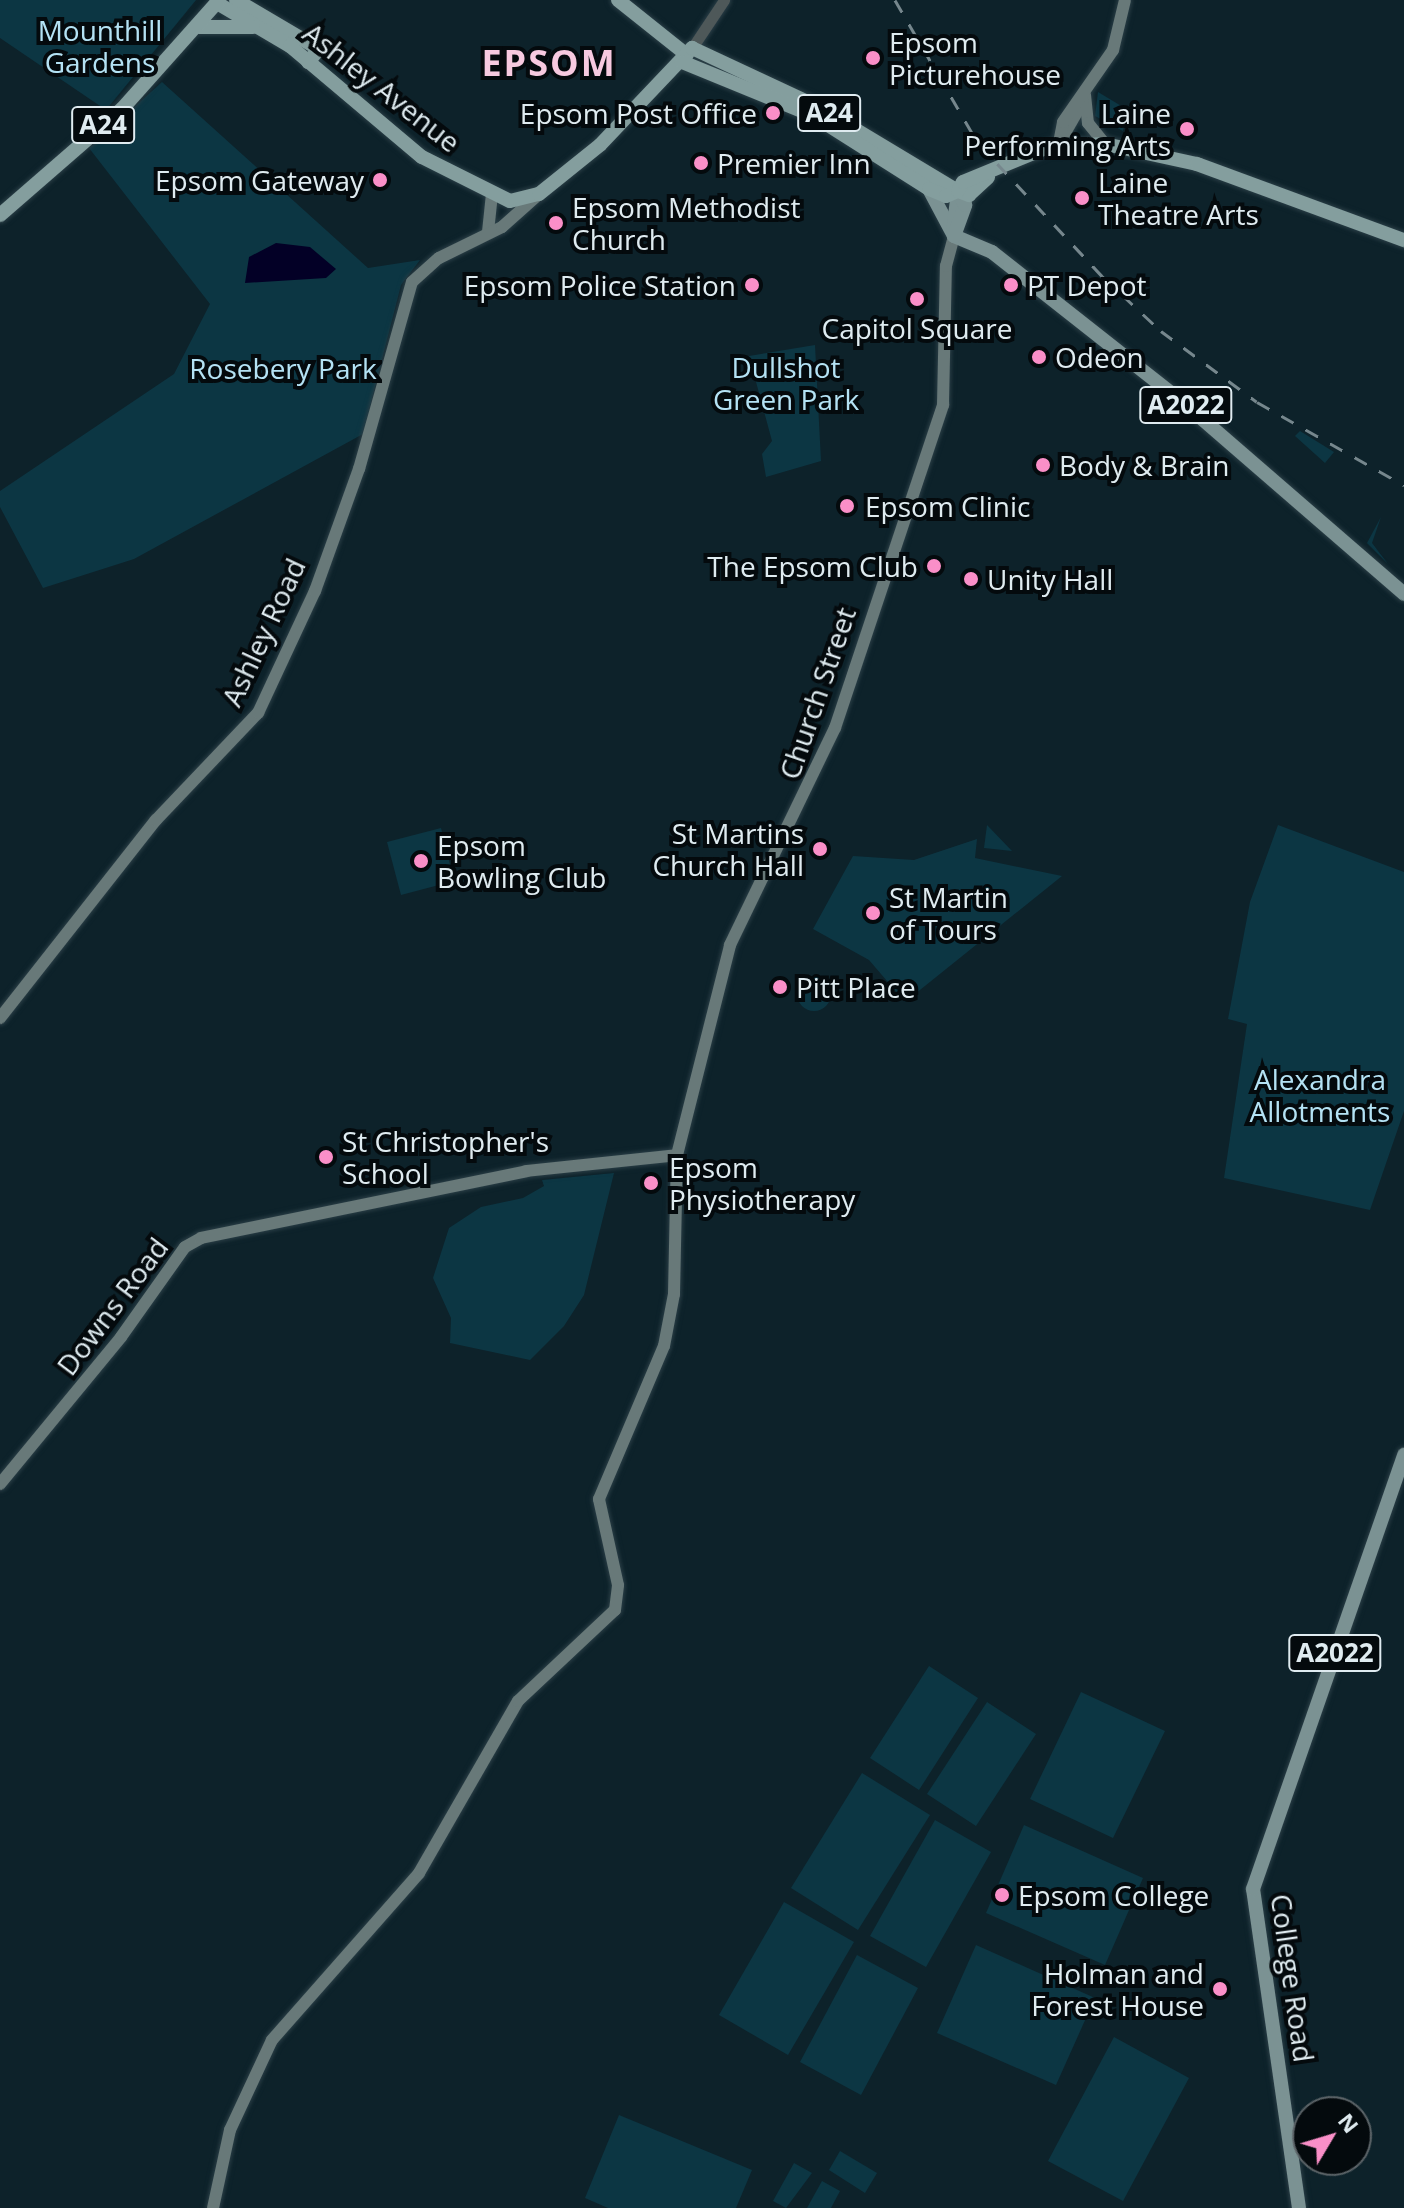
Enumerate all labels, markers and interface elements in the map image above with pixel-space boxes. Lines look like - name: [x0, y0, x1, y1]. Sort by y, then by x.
- park label: Mounthill Gardens: [38, 13, 162, 79]
- street label: Ashley Avenue: [297, 15, 467, 159]
- place label: Epsom Picturehouse: [889, 25, 1061, 91]
- district label: EPSOM: [481, 41, 617, 85]
- marker: Epsom Picturehouse: [864, 49, 882, 67]
- road number: A24: [797, 91, 861, 135]
- place label: Epsom Post Office: [520, 96, 757, 130]
- place label: Laine Performing Arts: [964, 96, 1171, 162]
- road number: A24: [71, 103, 135, 147]
- marker: Epsom Post Office: [764, 104, 782, 122]
- marker: Laine Performing Arts: [1178, 120, 1196, 138]
- place label: Premier Inn: [717, 146, 871, 180]
- marker: Premier Inn: [692, 154, 710, 172]
- place label: Epsom Gateway: [155, 163, 364, 197]
- place label: Laine Theatre Arts: [1098, 165, 1259, 231]
- marker: Epsom Gateway: [371, 171, 389, 189]
- marker: Laine Theatre Arts: [1073, 189, 1091, 207]
- place label: Epsom Methodist Church: [572, 190, 800, 256]
- marker: Epsom Methodist Church: [547, 214, 565, 232]
- place label: Epsom Police Station: [464, 268, 736, 302]
- place label: PT Depot: [1027, 268, 1147, 302]
- marker: Epsom Police Station: [743, 276, 761, 294]
- marker: PT Depot: [1002, 276, 1020, 294]
- marker: Capitol Square: [908, 290, 926, 308]
- place label: Capitol Square: [822, 311, 1012, 345]
- place label: Odeon: [1055, 340, 1144, 374]
- marker: Odeon: [1030, 348, 1048, 366]
- park label: Dullshot Green Park: [713, 350, 859, 416]
- park label: Rosebery Park: [189, 351, 377, 385]
- road number: A2022: [1138, 383, 1234, 427]
- place label: Body & Brain: [1059, 448, 1229, 482]
- marker: Body & Brain: [1034, 456, 1052, 474]
- place label: Epsom Clinic: [865, 489, 1030, 523]
- marker: Epsom Clinic: [836, 495, 858, 517]
- place label: The Epsom Club: [707, 549, 918, 583]
- street label: Ashley Road: [214, 553, 312, 711]
- marker: The Epsom Club: [925, 557, 943, 575]
- place label: Unity Hall: [987, 562, 1113, 596]
- marker: Unity Hall: [962, 570, 980, 588]
- street label: Church Street: [772, 603, 862, 783]
- place label: St Martins Church Hall: [652, 816, 804, 882]
- place label: Epsom Bowling Club: [437, 828, 606, 894]
- marker: St Martins Church Hall: [811, 840, 829, 858]
- marker: Epsom Bowling Club: [412, 852, 430, 870]
- place label: St Martin of Tours: [889, 880, 1008, 946]
- marker: St Martin of Tours: [864, 904, 882, 922]
- place label: Pitt Place: [796, 970, 916, 1004]
- marker: Pitt Place: [771, 978, 789, 996]
- park label: Alexandra Allotments: [1250, 1062, 1390, 1128]
- place label: St Christopher's School: [342, 1124, 549, 1190]
- marker: St Christopher's School: [317, 1148, 335, 1166]
- place label: Epsom Physiotherapy: [669, 1150, 855, 1216]
- marker: Epsom Physiotherapy: [640, 1172, 662, 1194]
- street label: Downs Road: [49, 1231, 175, 1381]
- road number: A2022: [1287, 1631, 1383, 1675]
- place label: Epsom College: [1018, 1878, 1209, 1912]
- marker: Epsom College: [993, 1886, 1011, 1904]
- street label: College Road: [1265, 1892, 1321, 2064]
- place label: Holman and Forest House: [1031, 1956, 1204, 2022]
- marker: Holman and Forest House: [1211, 1980, 1229, 1998]
- north arrow: [1292, 2096, 1372, 2176]
- text: N: [1332, 2106, 1367, 2139]

